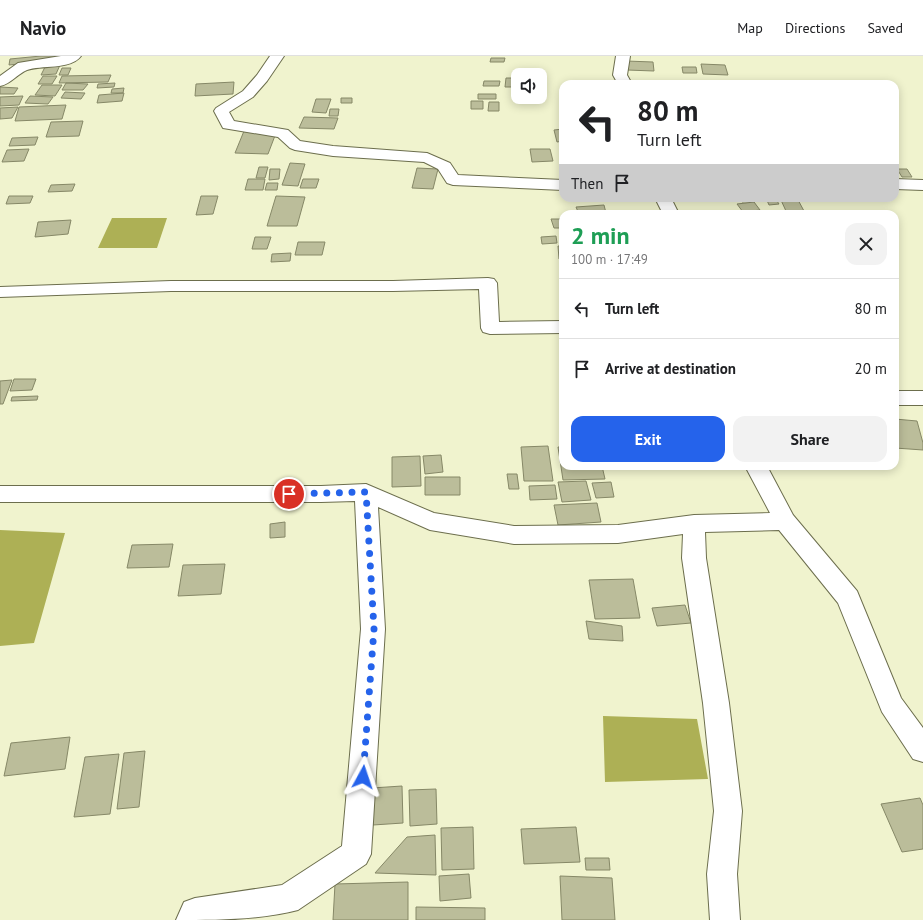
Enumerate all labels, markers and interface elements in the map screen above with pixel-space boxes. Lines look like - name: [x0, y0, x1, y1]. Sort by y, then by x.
- text: Navio: [20, 16, 66, 40]
- text: Map: [737, 19, 763, 37]
- text: Directions: [785, 19, 845, 37]
- text: Saved: [867, 19, 903, 37]
- map controls: [511, 68, 547, 104]
- button: sound: [511, 68, 547, 104]
- text: 80 m: [637, 92, 698, 129]
- icon: left: [571, 96, 623, 148]
- text: Turn left: [637, 128, 702, 151]
- icon: arrive: [611, 172, 633, 194]
- text: Then: [571, 174, 603, 193]
- text: 2 min: [571, 220, 630, 251]
- button: close: [845, 223, 887, 265]
- text: 100 m · 17:49: [571, 251, 648, 268]
- icon: left: [571, 298, 593, 320]
- text: Turn left: [605, 299, 659, 318]
- text: 80 m: [854, 299, 887, 318]
- icon: arrive: [571, 358, 593, 380]
- text: Arrive at destination: [605, 359, 736, 378]
- text: 20 m: [854, 359, 887, 378]
- button: Exit: [571, 416, 725, 462]
- button: Share: [733, 416, 887, 462]
- pin: [272, 477, 306, 511]
- icon: arrive: [278, 483, 300, 505]
- position arrow: [342, 756, 384, 798]

